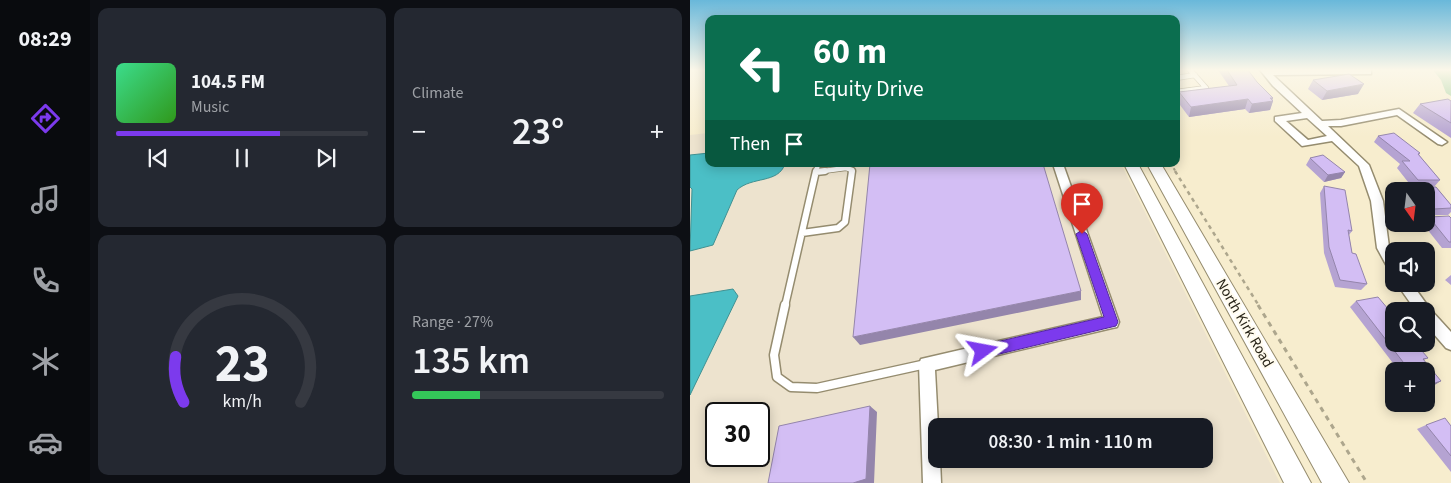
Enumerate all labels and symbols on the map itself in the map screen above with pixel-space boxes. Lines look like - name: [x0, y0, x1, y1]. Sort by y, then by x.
- north arrow: [1385, 182, 1435, 232]
- pin: [1061, 183, 1103, 234]
- street label: North Kirk Road: [1211, 275, 1279, 372]
- position arrow: [956, 324, 1008, 376]
- speed limit sign: 30: [705, 402, 770, 467]

